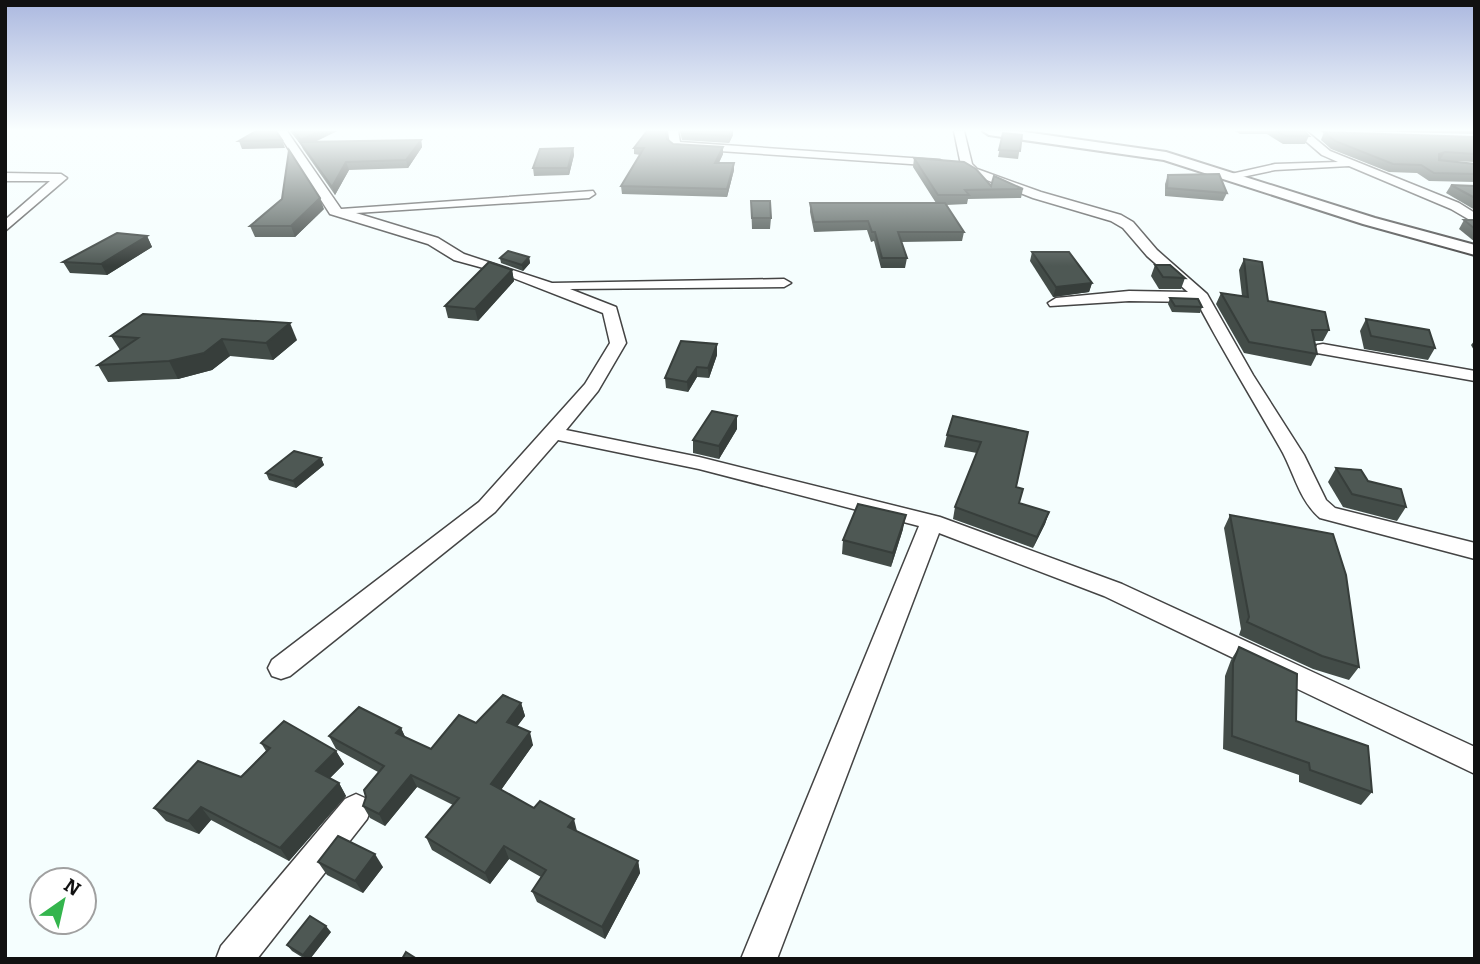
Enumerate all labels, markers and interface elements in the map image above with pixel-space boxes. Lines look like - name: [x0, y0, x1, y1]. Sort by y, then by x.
- north arrow: [28, 866, 98, 936]
- text: N: [60, 874, 85, 901]

